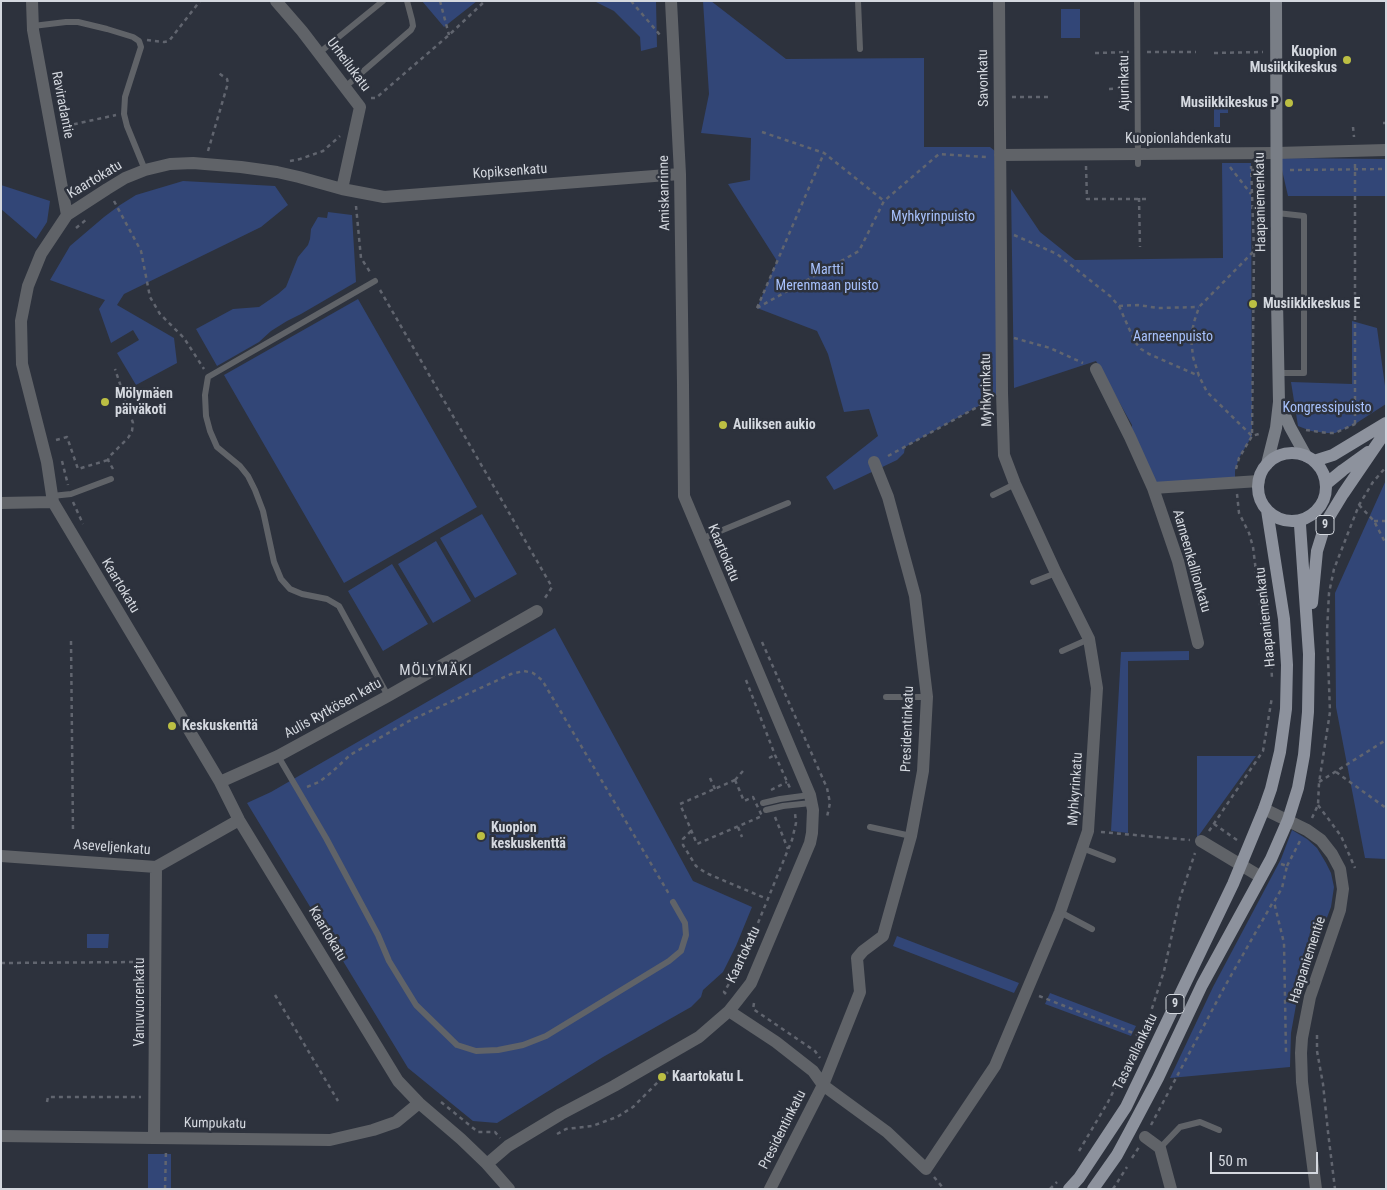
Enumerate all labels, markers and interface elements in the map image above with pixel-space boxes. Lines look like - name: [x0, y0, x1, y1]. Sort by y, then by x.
- street label: Urheilukatu: [322, 35, 374, 95]
- place label: Kuopion Musiikkikeskus: [1250, 44, 1337, 76]
- street label: Savonkatu: [975, 49, 993, 107]
- marker: Kuopion Musiikkikeskus: [1341, 54, 1353, 66]
- street label: Ajurinkatu: [1116, 55, 1134, 111]
- street label: Raviradantie: [47, 70, 77, 140]
- place label: Musiikkikeskus P: [1180, 95, 1279, 111]
- marker: Musiikkikeskus P: [1283, 97, 1295, 109]
- street label: Kuopionlahdenkatu: [1125, 131, 1231, 147]
- street label: Haapaniemenkatu: [1252, 152, 1270, 252]
- street label: Amiskanrinne: [656, 155, 674, 231]
- street label: Kaartokatu: [65, 157, 125, 203]
- street label: Kopiksenkatu: [472, 161, 548, 183]
- park label: Myhkyrinpuisto: [891, 209, 975, 225]
- park label: Martti Merenmaan puisto: [776, 262, 878, 294]
- place label: Musiikkikeskus E: [1263, 296, 1360, 312]
- marker: Musiikkikeskus E: [1247, 298, 1259, 310]
- park label: Aarneenpuisto: [1133, 329, 1213, 345]
- street label: Myhkyrinkatu: [978, 353, 996, 427]
- place label: Mölymäen päiväkoti: [115, 386, 173, 418]
- marker: Mölymäen päiväkoti: [99, 396, 111, 408]
- park label: Kongressipuisto: [1282, 400, 1372, 416]
- place label: Auliksen aukio: [733, 417, 816, 433]
- marker: Auliksen aukio: [717, 419, 729, 431]
- street label: Aarneenkallionkatu: [1168, 508, 1214, 614]
- road number: 9: [1316, 516, 1334, 534]
- street label: Kaartokatu: [703, 522, 743, 584]
- street label: Kaartokatu: [97, 556, 143, 616]
- street label: Haapaniemenkatu: [1252, 566, 1280, 668]
- district label: MÖLYMÄKI: [398, 662, 474, 680]
- street label: Aulis Rytkösen katu: [282, 675, 384, 743]
- street label: Presidentinkatu: [898, 686, 918, 772]
- place label: Keskuskenttä: [182, 718, 258, 734]
- marker: Keskuskenttä: [166, 720, 178, 732]
- street label: Myhkyrinkatu: [1065, 752, 1087, 826]
- place label: Kuopion keskuskenttä: [491, 820, 566, 852]
- marker: Kuopion keskuskenttä: [475, 830, 487, 842]
- street label: Aseveljenkatu: [73, 837, 151, 859]
- street label: Kaartokatu: [304, 904, 350, 964]
- street label: Haapaniementie: [1286, 915, 1330, 1005]
- street label: Kaartokatu: [724, 924, 764, 986]
- street label: Vanuvuorenkatu: [132, 958, 148, 1046]
- road number: 9: [1166, 994, 1184, 1014]
- street label: Tasavallankatu: [1110, 1011, 1162, 1093]
- place label: Kaartokatu L: [672, 1069, 743, 1085]
- marker: Kaartokatu L: [656, 1071, 668, 1083]
- street label: Presidentinkatu: [756, 1088, 810, 1172]
- street label: Kumpukatu: [184, 1115, 246, 1133]
- scale bar: [1212, 1142, 1320, 1174]
- text: 50 m: [1218, 1152, 1248, 1170]

